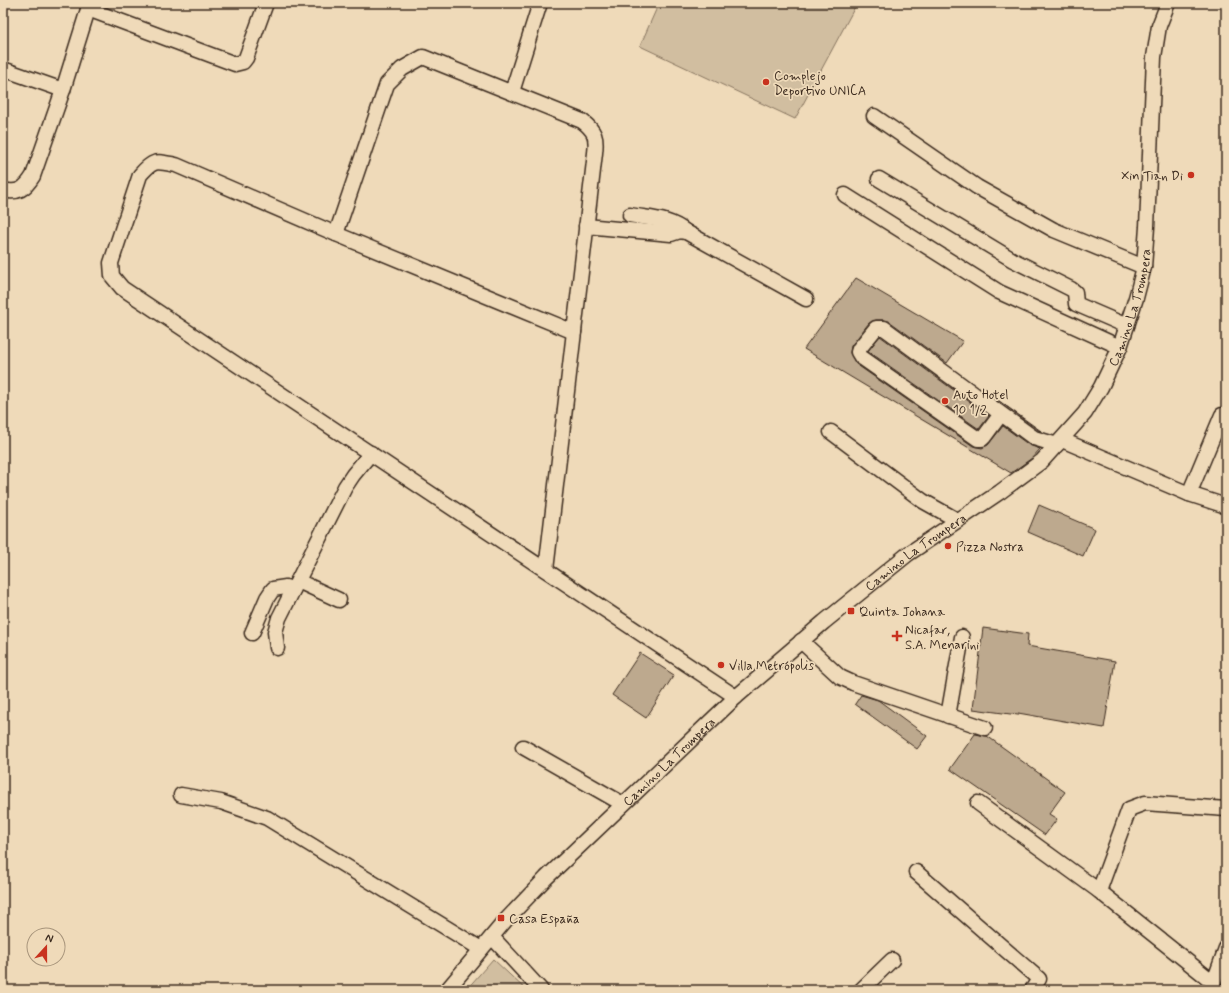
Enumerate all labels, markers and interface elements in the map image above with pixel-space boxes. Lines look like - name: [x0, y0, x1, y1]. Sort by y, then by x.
- place label: Complejo Deportivo UNICA: [774, 68, 866, 100]
- marker: Complejo Deportivo UNICA: [761, 77, 771, 87]
- place label: Xin Tian Di: [1121, 168, 1183, 185]
- marker: Xin Tian Di: [1186, 170, 1196, 180]
- street label: Camino La Trompera: [1105, 248, 1155, 369]
- place label: Auto Hotel 10 1/2: [953, 387, 1009, 419]
- marker: Auto Hotel 10 1/2: [940, 396, 950, 406]
- street label: Camino La Trompera: [862, 510, 970, 595]
- place label: Pizza Nostra: [956, 539, 1024, 556]
- marker: Pizza Nostra: [943, 541, 953, 551]
- place label: Quinta Johana: [859, 604, 945, 621]
- marker: Quinta Johana: [846, 606, 856, 616]
- place label: Nicafar, S.A. Menarini: [905, 622, 979, 654]
- marker: Nicafar, S.A. Menarini: [892, 631, 902, 641]
- place label: Villa Metrópolis: [729, 658, 814, 675]
- marker: Villa Metrópolis: [716, 660, 726, 670]
- street label: Camino La Trompera: [620, 714, 720, 810]
- place label: Casa España: [509, 911, 580, 928]
- marker: Casa España: [496, 913, 506, 923]
- north arrow: [26, 927, 66, 967]
- text: N: [43, 931, 55, 946]

